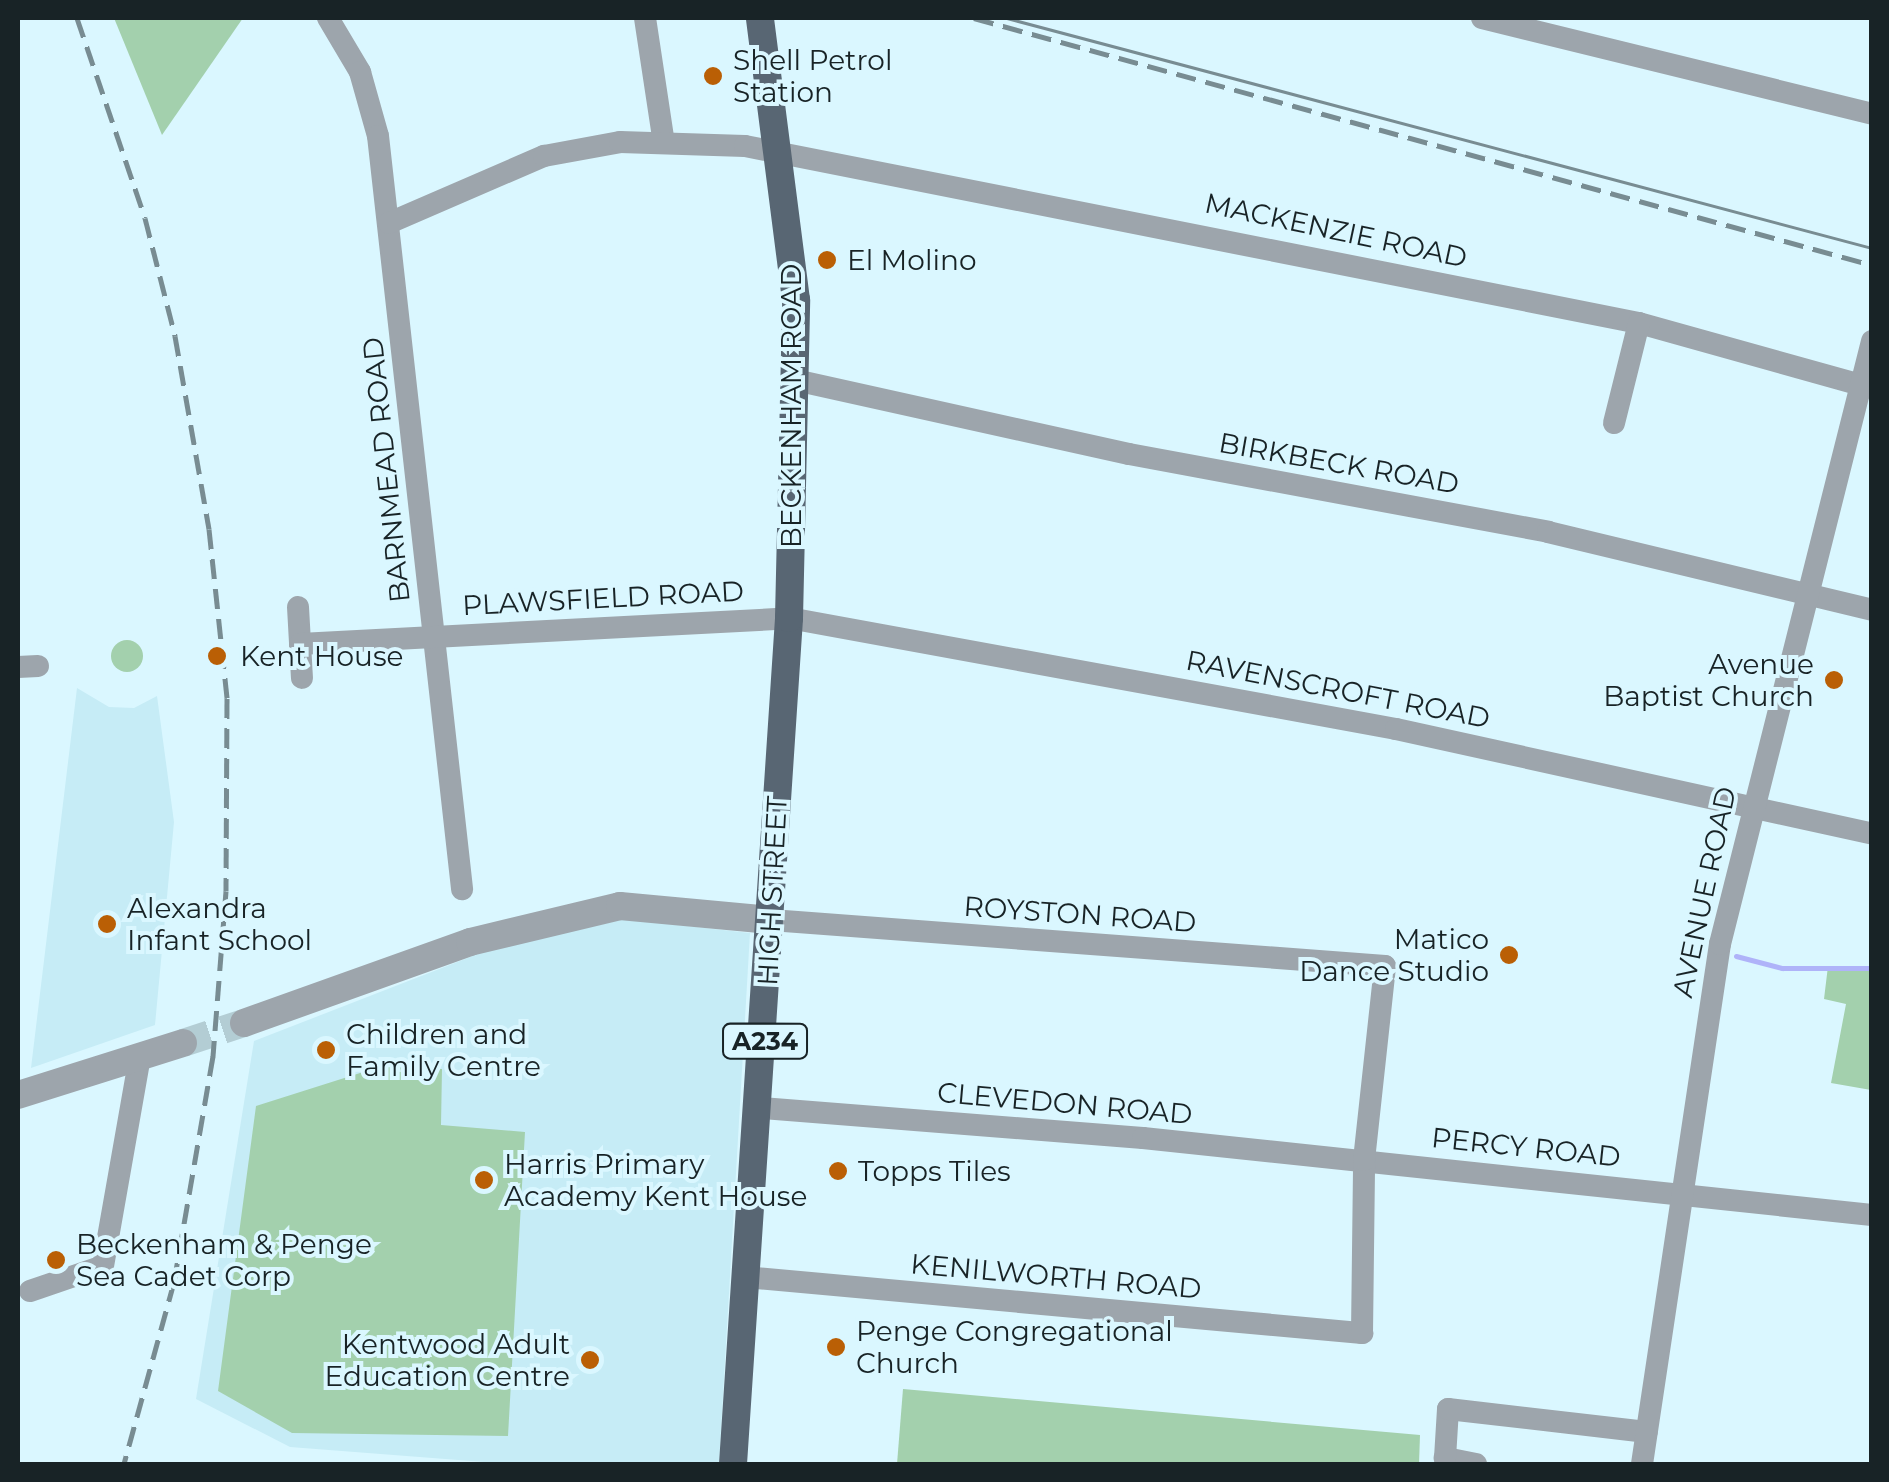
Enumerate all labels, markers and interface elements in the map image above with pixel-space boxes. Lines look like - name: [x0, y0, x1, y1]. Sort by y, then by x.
- place label: Shell Petrol Station: [733, 43, 892, 109]
- marker: Shell Petrol Station: [702, 65, 724, 87]
- street label: MACKENZIE ROAD: [1202, 186, 1470, 274]
- place label: El Molino: [847, 243, 976, 277]
- marker: El Molino: [816, 249, 838, 271]
- street label: BECKENHAM ROAD: [774, 264, 808, 548]
- street label: BARNMEAD ROAD: [355, 336, 417, 604]
- street label: BIRKBECK ROAD: [1216, 425, 1462, 501]
- street label: PLAWSFIELD ROAD: [461, 574, 745, 622]
- place label: Kent House: [240, 639, 403, 673]
- marker: Kent House: [204, 643, 230, 669]
- street label: RAVENSCROFT ROAD: [1183, 643, 1493, 735]
- place label: Avenue Baptist Church: [1603, 647, 1814, 713]
- marker: Avenue Baptist Church: [1823, 669, 1845, 691]
- street label: AVENUE ROAD: [1665, 784, 1743, 1000]
- street label: HIGH STREET: [750, 795, 794, 987]
- street label: ROYSTON ROAD: [962, 889, 1198, 939]
- place label: Alexandra Infant School: [127, 891, 312, 957]
- marker: Alexandra Infant School: [96, 913, 118, 935]
- place label: Matico Dance Studio: [1299, 922, 1489, 988]
- marker: Matico Dance Studio: [1498, 944, 1520, 966]
- place label: Children and Family Centre: [346, 1017, 541, 1083]
- road number: A234: [720, 1021, 810, 1061]
- marker: Children and Family Centre: [315, 1039, 337, 1061]
- street label: CLEVEDON ROAD: [936, 1075, 1194, 1131]
- street label: PERCY ROAD: [1430, 1120, 1622, 1174]
- place label: Harris Primary Academy Kent House: [504, 1147, 807, 1213]
- place label: Topps Tiles: [858, 1154, 1011, 1188]
- marker: Topps Tiles: [827, 1160, 849, 1182]
- marker: Harris Primary Academy Kent House: [473, 1169, 495, 1191]
- place label: Beckenham & Penge Sea Cadet Corp: [76, 1227, 372, 1293]
- street label: KENILWORTH ROAD: [909, 1247, 1203, 1305]
- marker: Beckenham & Penge Sea Cadet Corp: [45, 1249, 67, 1271]
- place label: Penge Congregational Church: [856, 1314, 1173, 1380]
- place label: Kentwood Adult Education Centre: [324, 1327, 570, 1393]
- marker: Penge Congregational Church: [825, 1336, 847, 1358]
- marker: Kentwood Adult Education Centre: [579, 1349, 601, 1371]

